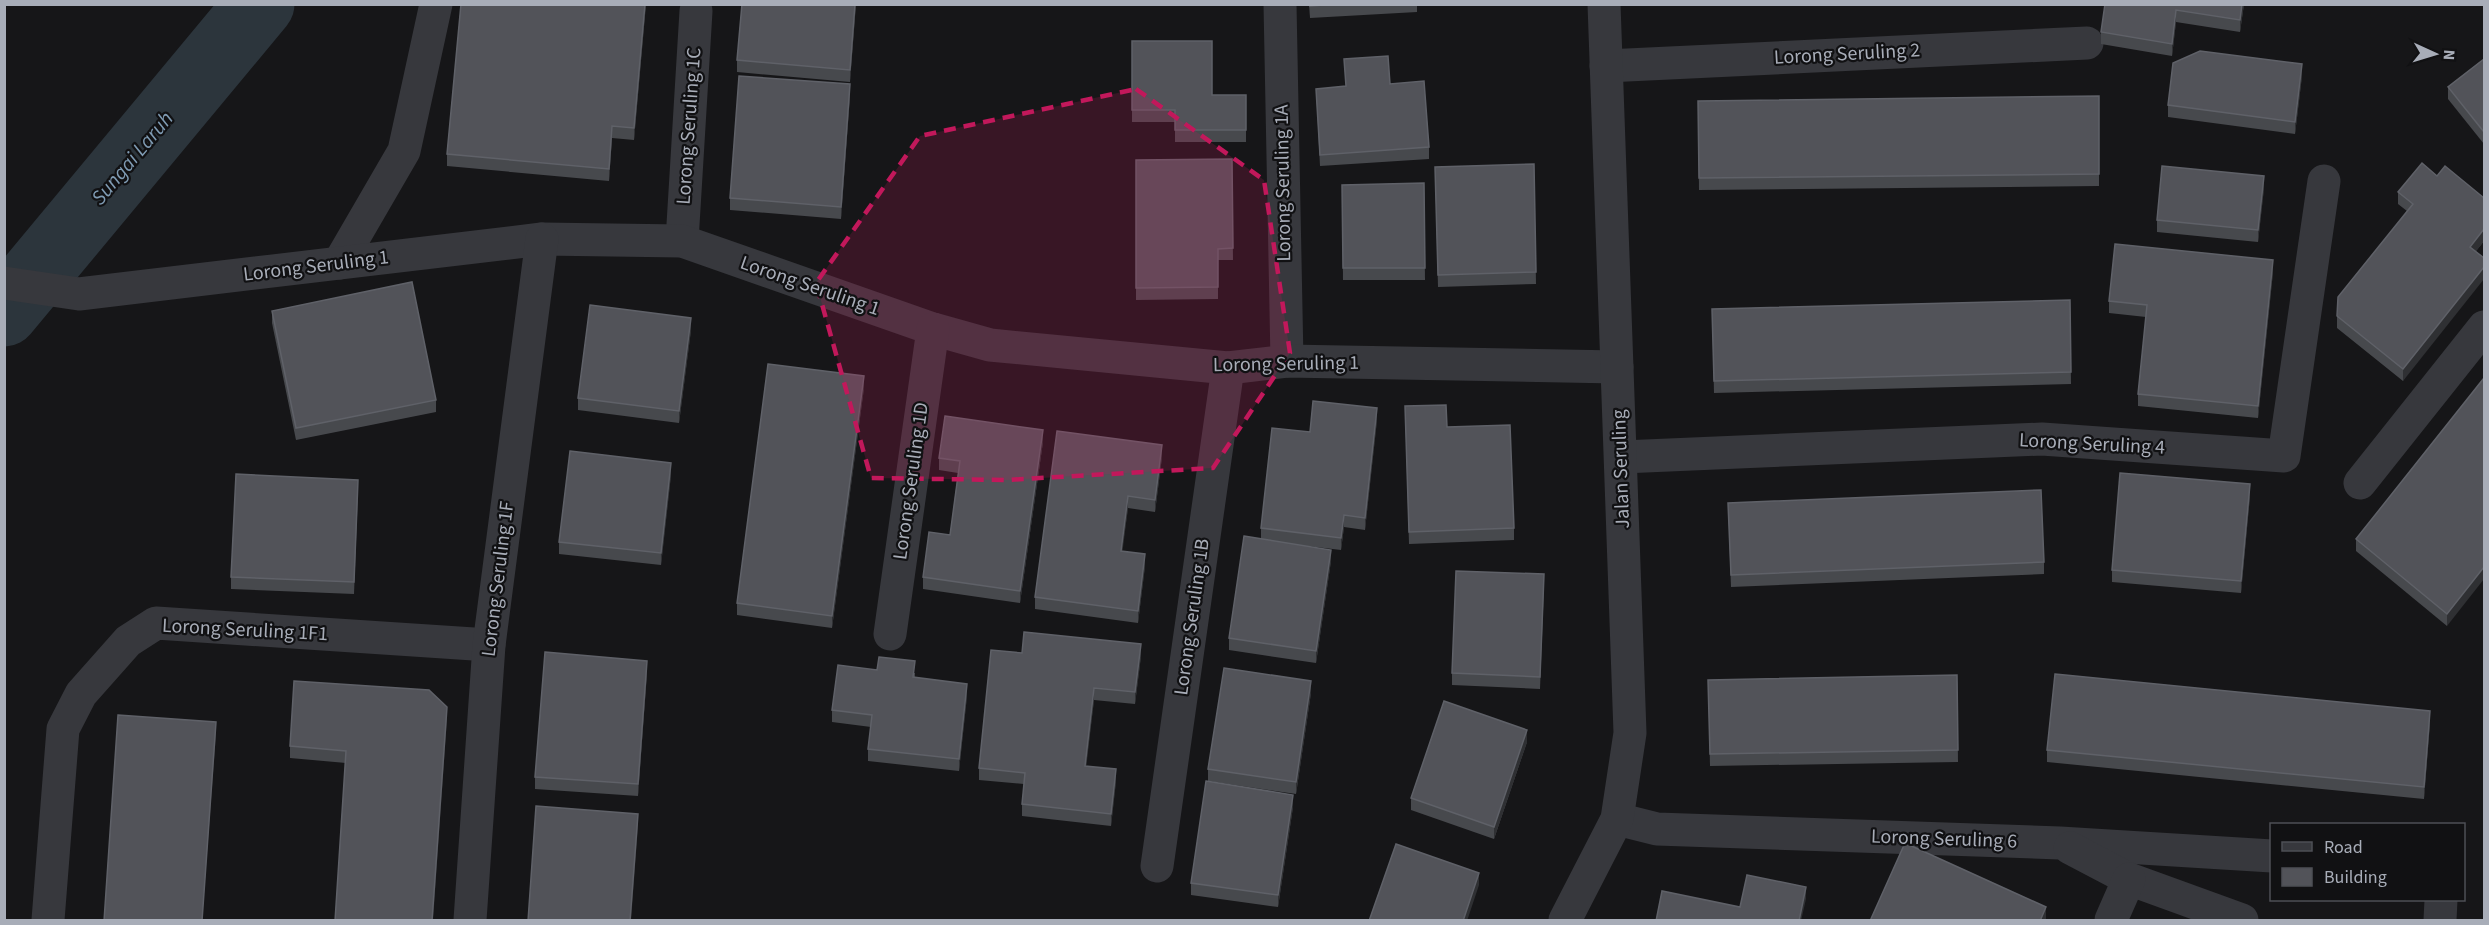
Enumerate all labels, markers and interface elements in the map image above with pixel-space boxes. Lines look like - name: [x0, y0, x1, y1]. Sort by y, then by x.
- north arrow: [2405, 24, 2465, 84]
- street label: Lorong Seruling 2: [1773, 36, 1921, 72]
- street label: Lorong Seruling 1C: [670, 46, 708, 206]
- text: N: [2438, 49, 2460, 61]
- street label: Lorong Seruling 1A: [1268, 104, 1298, 262]
- water label: Sungai Laruh: [84, 105, 180, 211]
- street label: Lorong Seruling 1: [242, 243, 390, 289]
- street label: Lorong Seruling 1: [736, 249, 884, 323]
- street label: Lorong Seruling 1: [1213, 349, 1359, 379]
- street label: Lorong Seruling 1D: [886, 401, 936, 561]
- street label: Jalan Seruling: [1605, 409, 1637, 529]
- street label: Lorong Seruling 4: [2018, 426, 2166, 462]
- street label: Lorong Seruling 1F: [475, 500, 521, 658]
- street label: Lorong Seruling 1B: [1167, 537, 1217, 697]
- street label: Lorong Seruling 1F1: [161, 612, 329, 648]
- street label: Lorong Seruling 6: [1870, 822, 2018, 856]
- legend: [2270, 823, 2465, 901]
- text: Road: [2324, 835, 2363, 860]
- text: Building: [2324, 865, 2387, 890]

